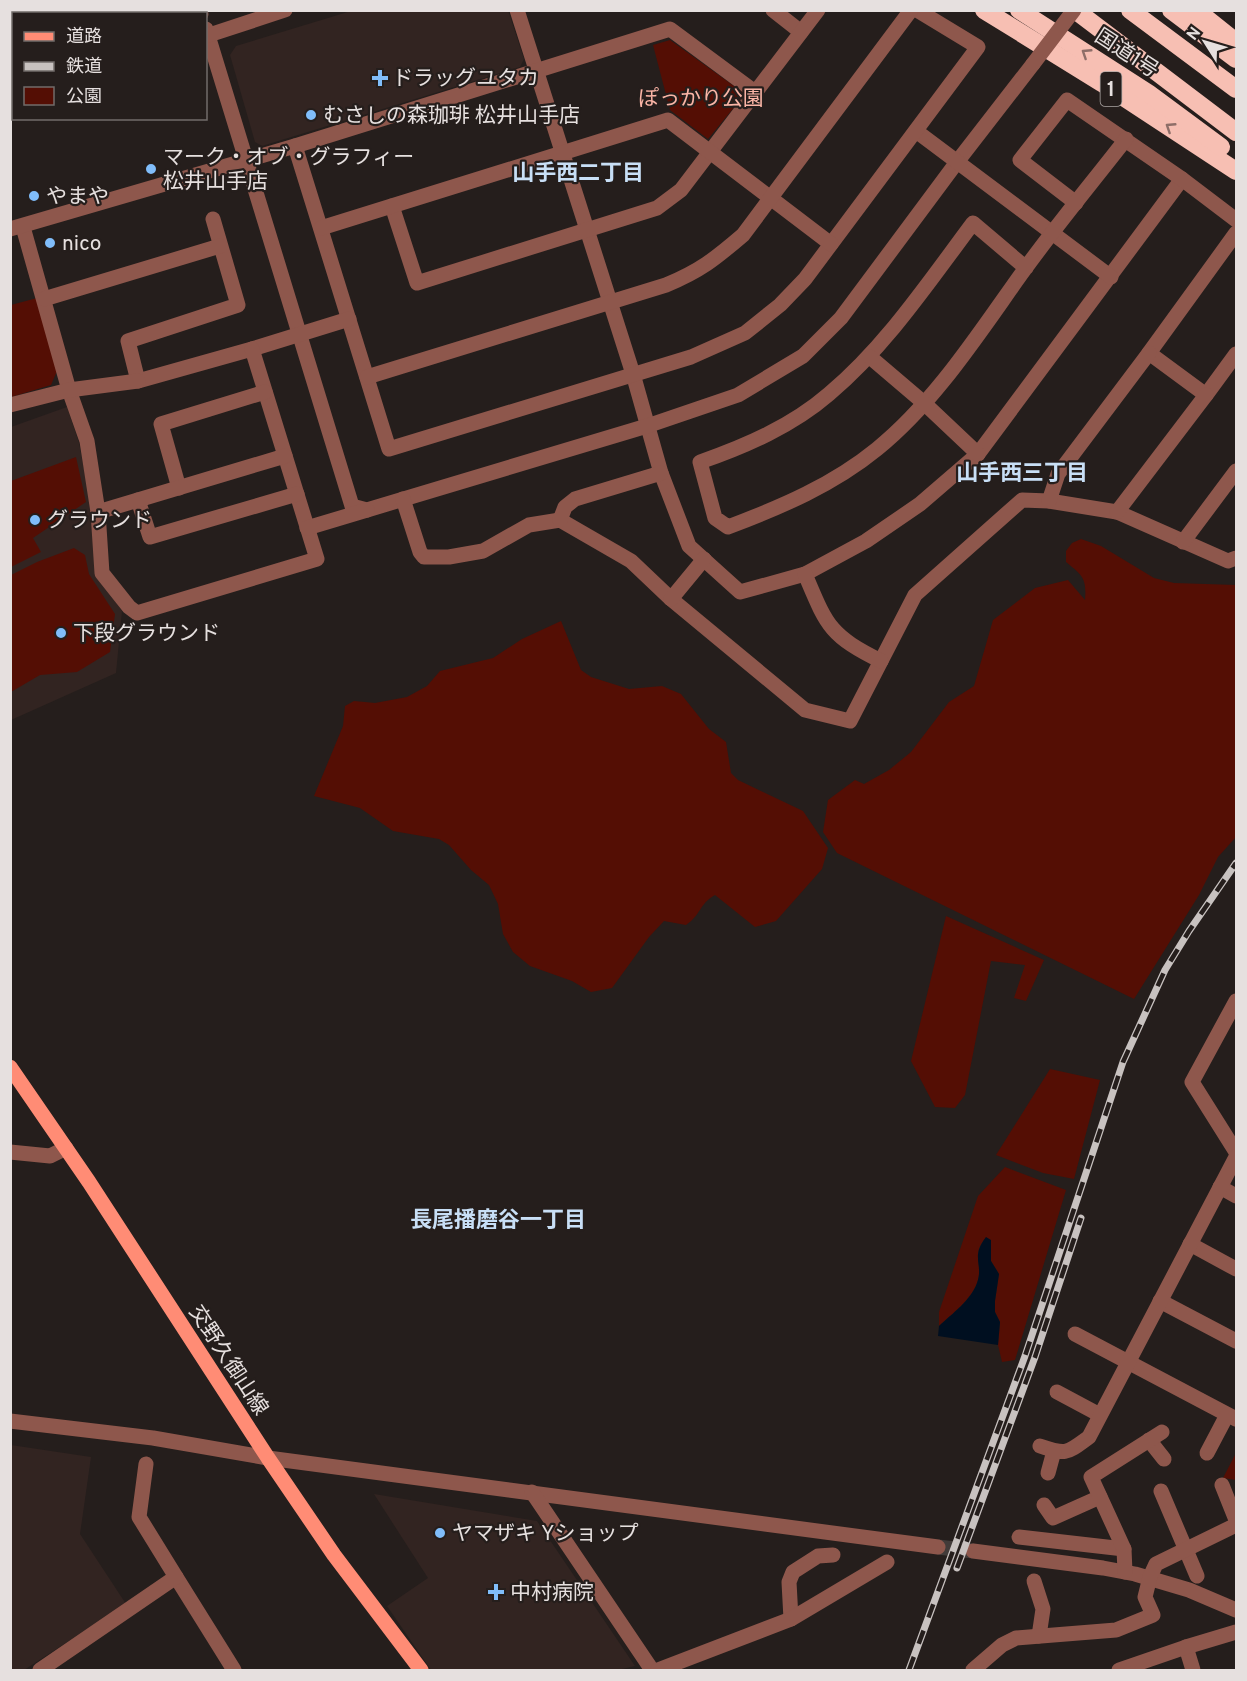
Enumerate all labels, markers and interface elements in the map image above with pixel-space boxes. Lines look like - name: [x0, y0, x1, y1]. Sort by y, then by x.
- legend: [12, 12, 207, 120]
- north arrow: [1175, 12, 1235, 72]
- street label: 国道1号: [1089, 24, 1163, 85]
- text: N: [1183, 24, 1206, 45]
- text: 道路: [66, 26, 102, 49]
- one-way arrow: [1082, 49, 1093, 60]
- text: 鉄道: [66, 56, 102, 79]
- place label: ドラッグユタカ: [392, 66, 539, 93]
- marker: ドラッグユタカ: [373, 71, 387, 85]
- road number: 1: [1100, 72, 1122, 106]
- text: 公園: [66, 86, 102, 109]
- park label: ぽっかり公園: [638, 86, 764, 113]
- place label: むさしの森珈琲 松井山手店: [323, 103, 580, 130]
- marker: むさしの森珈琲 松井山手店: [304, 108, 318, 122]
- one-way arrow: [1166, 123, 1177, 134]
- place label: マーク・オブ・グラフィー 松井山手店: [163, 145, 414, 196]
- district label: 山手西二丁目: [512, 161, 644, 188]
- marker: マーク・オブ・グラフィー 松井山手店: [144, 162, 158, 176]
- place label: やまや: [46, 184, 109, 211]
- marker: やまや: [27, 189, 41, 203]
- place label: nico: [62, 231, 102, 258]
- marker: nico: [43, 236, 57, 250]
- district label: 山手西三丁目: [956, 461, 1088, 488]
- place label: グラウンド: [47, 508, 152, 535]
- marker: グラウンド: [28, 513, 42, 527]
- place label: 下段グラウンド: [73, 621, 220, 648]
- marker: 下段グラウンド: [54, 626, 68, 640]
- district label: 長尾播磨谷一丁目: [410, 1208, 586, 1235]
- street label: 交野久御山線: [182, 1301, 273, 1421]
- place label: ヤマザキ Yショップ: [452, 1521, 638, 1548]
- marker: ヤマザキ Yショップ: [433, 1526, 447, 1540]
- place label: 中村病院: [510, 1580, 594, 1607]
- marker: 中村病院: [487, 1583, 505, 1601]

